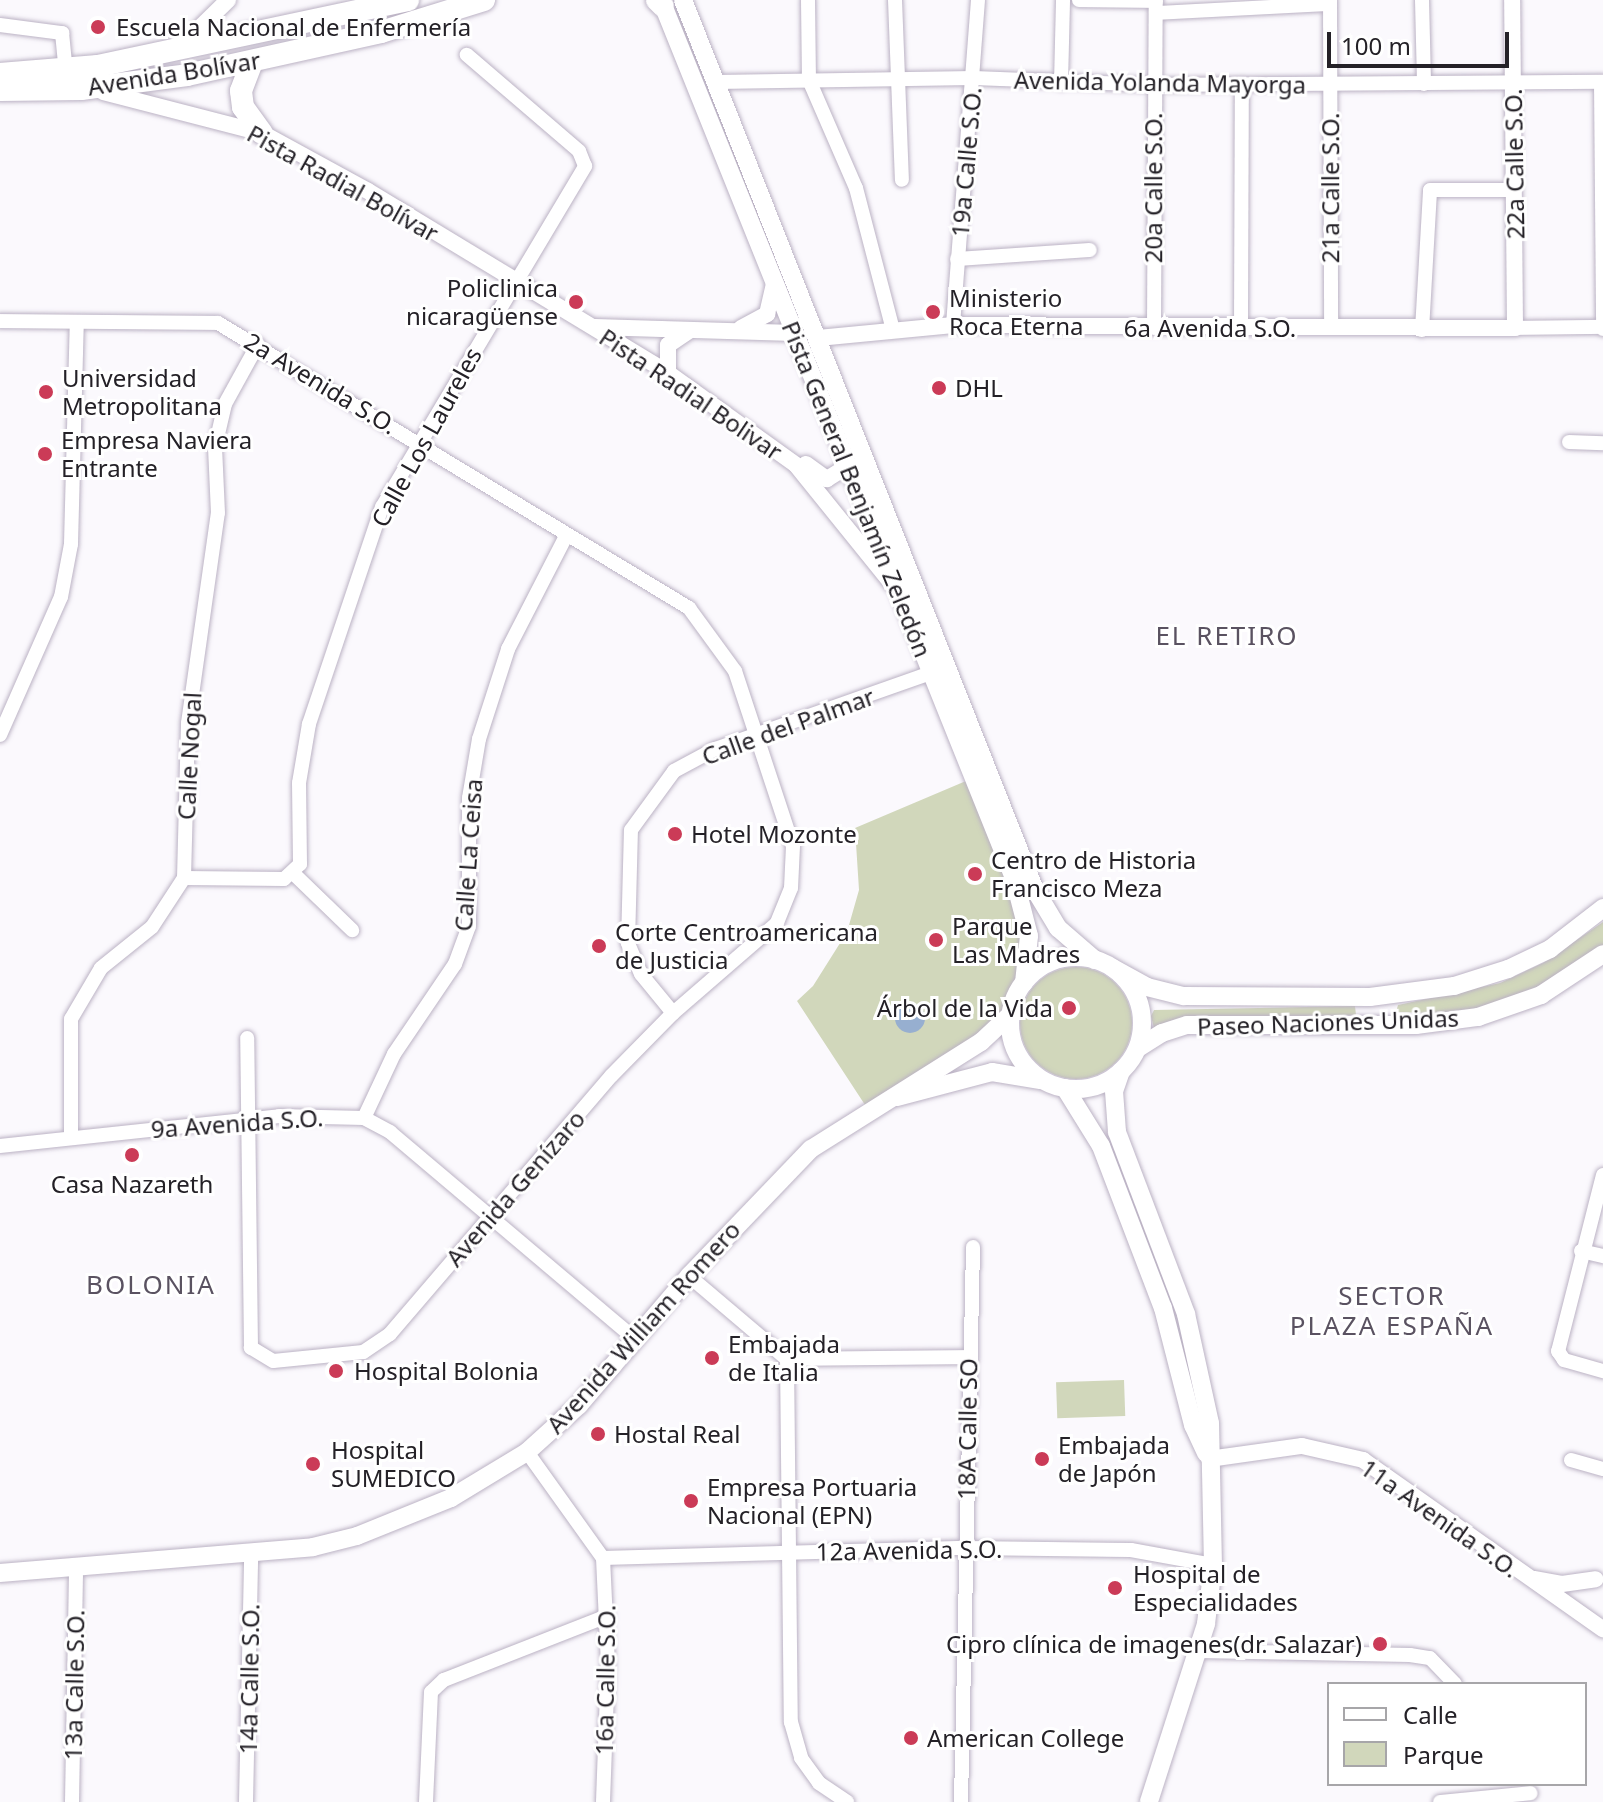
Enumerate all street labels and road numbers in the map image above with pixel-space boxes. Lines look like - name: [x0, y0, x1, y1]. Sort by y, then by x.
- street label: Avenida Bolívar: [86, 45, 262, 101]
- street label: Avenida Yolanda Mayorga: [1014, 65, 1306, 99]
- street label: 19a Calle S.O.: [945, 86, 987, 238]
- street label: 22a Calle S.O.: [1498, 88, 1530, 240]
- street label: 20a Calle S.O.: [1139, 113, 1167, 263]
- street label: 21a Calle S.O.: [1316, 113, 1344, 263]
- street label: Pista Radial Bolívar: [242, 119, 444, 247]
- street label: 6a Avenida S.O.: [1124, 314, 1296, 342]
- street label: Pista General Benjamín Zeledón: [776, 317, 938, 661]
- street label: Pista Radial Bolivar: [594, 322, 788, 466]
- street label: 2a Avenida S.O.: [240, 326, 402, 440]
- street label: Calle Los Laureles: [365, 342, 487, 532]
- street label: Calle del Palmar: [698, 681, 878, 771]
- street label: Calle Nogal: [171, 691, 207, 821]
- street label: Calle La Ceisa: [448, 778, 488, 932]
- street label: Paseo Naciones Unidas: [1197, 1003, 1459, 1041]
- street label: 9a Avenida S.O.: [150, 1103, 324, 1143]
- street label: Avenida Genízaro: [439, 1104, 591, 1272]
- street label: Avenida William Romero: [540, 1215, 746, 1439]
- street label: 18A Calle SO: [951, 1358, 983, 1500]
- street label: 11a Avenida S.O.: [1355, 1453, 1525, 1583]
- street label: 12a Avenida S.O.: [816, 1534, 1002, 1566]
- street label: 14a Calle S.O.: [233, 1603, 265, 1755]
- street label: 16a Calle S.O.: [589, 1604, 621, 1756]
- street label: 13a Calle S.O.: [58, 1609, 90, 1761]

